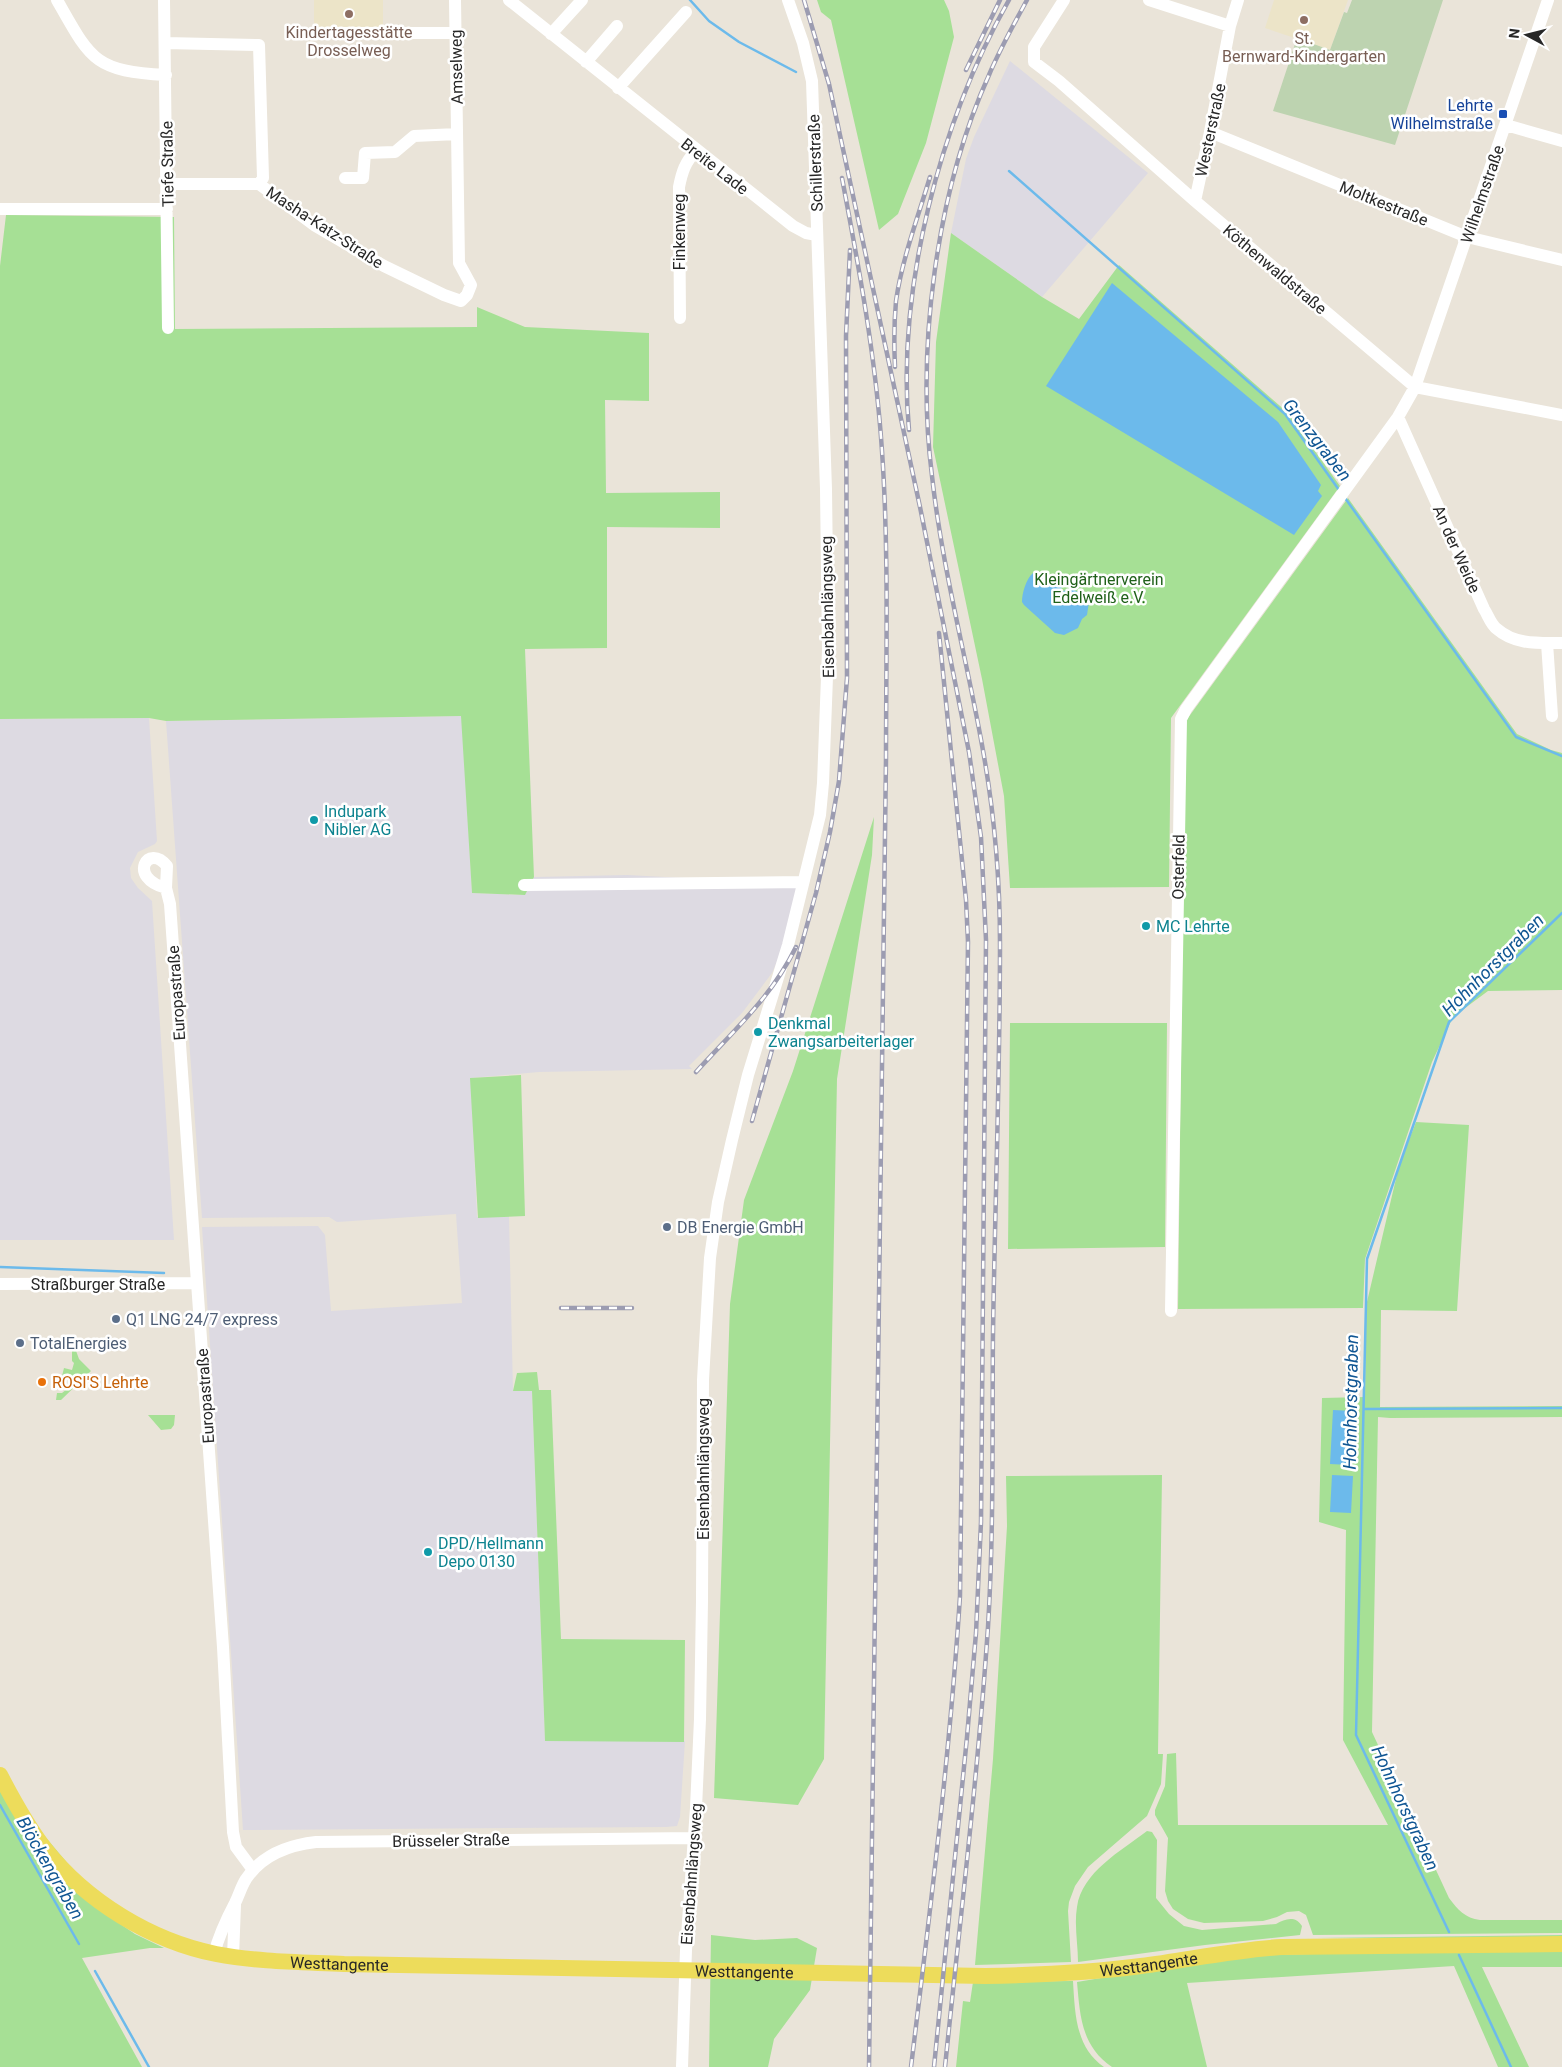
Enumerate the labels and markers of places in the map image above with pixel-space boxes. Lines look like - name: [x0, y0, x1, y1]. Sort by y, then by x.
- marker: Kindertagesstätte Drosselweg: [343, 8, 355, 20]
- marker: St. Bernward-Kindergarten: [1298, 14, 1310, 26]
- place label: Kindertagesstätte Drosselweg: [286, 23, 412, 60]
- place label: St. Bernward-Kindergarten: [1222, 29, 1386, 66]
- place label: Lehrte Wilhelmstraße: [1391, 96, 1493, 133]
- marker: Lehrte Wilhelmstraße: [1497, 108, 1509, 120]
- place label: Indupark Nibler AG: [324, 802, 391, 839]
- marker: Indupark Nibler AG: [308, 814, 320, 826]
- place label: MC Lehrte: [1156, 917, 1230, 936]
- marker: MC Lehrte: [1140, 920, 1152, 932]
- place label: Denkmal Zwangsarbeiterlager: [768, 1014, 915, 1051]
- marker: Denkmal Zwangsarbeiterlager: [752, 1026, 764, 1038]
- place label: DB Energie GmbH: [677, 1218, 804, 1237]
- marker: DB Energie GmbH: [661, 1221, 673, 1233]
- place label: Q1 LNG 24/7 express: [126, 1310, 278, 1329]
- marker: Q1 LNG 24/7 express: [110, 1313, 122, 1325]
- place label: TotalEnergies: [30, 1334, 127, 1353]
- marker: TotalEnergies: [14, 1337, 26, 1349]
- place label: ROSI'S Lehrte: [52, 1373, 148, 1392]
- marker: ROSI'S Lehrte: [36, 1376, 48, 1388]
- place label: DPD/Hellmann Depo 0130: [438, 1534, 544, 1571]
- marker: DPD/Hellmann Depo 0130: [422, 1546, 434, 1558]

